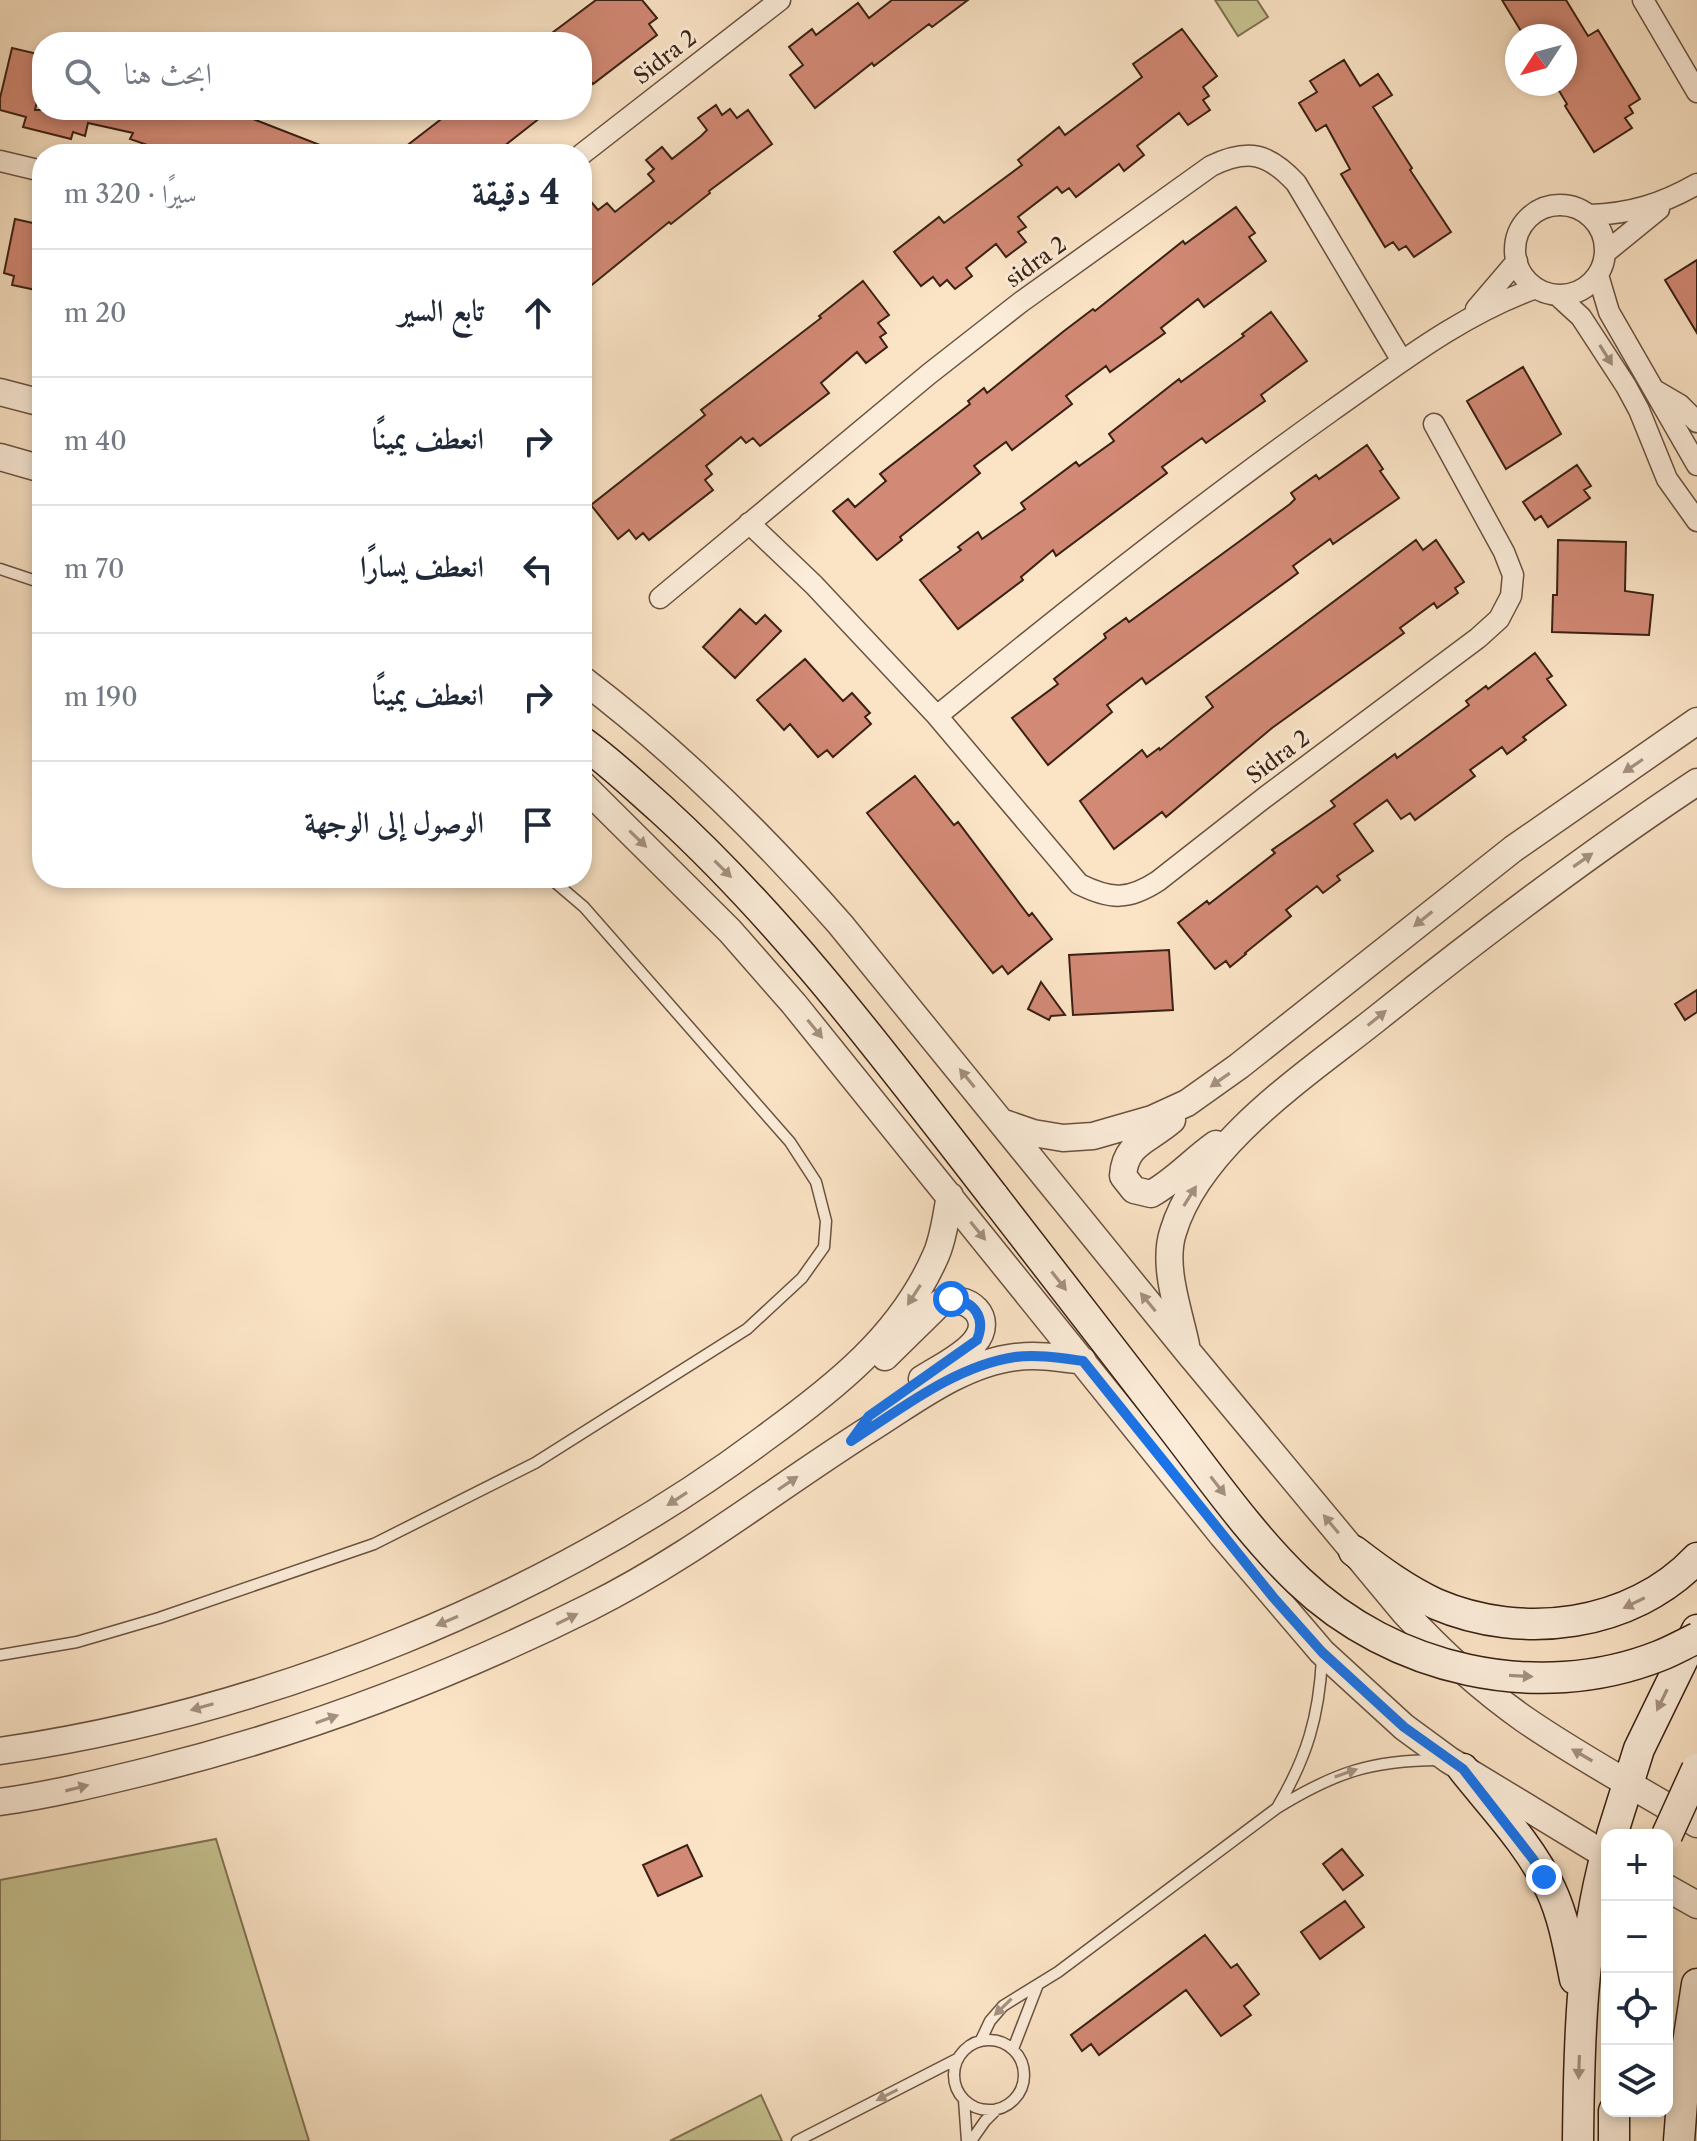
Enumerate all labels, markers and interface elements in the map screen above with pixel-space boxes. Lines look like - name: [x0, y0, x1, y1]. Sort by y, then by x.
- street label: Sidra 2: [628, 24, 702, 90]
- north arrow: [1505, 24, 1577, 96]
- search box: [32, 32, 592, 120]
- icon: search: [60, 54, 104, 98]
- text: ابحث هنا: [124, 55, 212, 92]
- text: 4 دقيقة: [472, 171, 560, 213]
- text: سيرًا · 320 m: [64, 178, 197, 210]
- street label: sidra 2: [1000, 231, 1072, 293]
- icon: ahead: [516, 291, 560, 335]
- text: تابع السير: [398, 292, 484, 329]
- text: 20 m: [64, 297, 127, 329]
- one-way arrow: [1598, 344, 1612, 366]
- icon: right: [516, 419, 560, 463]
- text: انعطف يمينًا: [372, 420, 484, 457]
- text: 40 m: [64, 425, 127, 457]
- icon: left: [516, 547, 560, 591]
- text: انعطف يسارًا: [360, 548, 484, 585]
- text: 70 m: [64, 553, 124, 585]
- icon: right: [516, 675, 560, 719]
- text: انعطف يمينًا: [372, 676, 484, 713]
- text: 190 m: [64, 681, 138, 713]
- street label: Sidra 2: [1241, 724, 1315, 790]
- one-way arrow: [1623, 758, 1644, 773]
- icon: arrive: [516, 803, 560, 847]
- text: الوصول إلى الوجهة: [305, 804, 484, 841]
- one-way arrow: [628, 829, 647, 848]
- one-way arrow: [1572, 853, 1593, 868]
- one-way arrow: [713, 859, 732, 878]
- one-way arrow: [1413, 910, 1433, 926]
- one-way arrow: [1367, 1011, 1387, 1027]
- one-way arrow: [806, 1019, 823, 1039]
- one-way arrow: [959, 1068, 975, 1088]
- one-way arrow: [1209, 1072, 1230, 1087]
- one-way arrow: [1182, 1185, 1196, 1207]
- one-way arrow: [970, 1221, 986, 1241]
- one-way arrow: [1050, 1271, 1066, 1291]
- route start: [933, 1281, 969, 1317]
- one-way arrow: [906, 1284, 921, 1305]
- one-way arrow: [1140, 1292, 1156, 1312]
- one-way arrow: [778, 1476, 799, 1491]
- one-way arrow: [1210, 1476, 1226, 1496]
- one-way arrow: [666, 1491, 687, 1506]
- one-way arrow: [1323, 1514, 1340, 1534]
- one-way arrow: [1622, 1596, 1646, 1610]
- one-way arrow: [555, 1612, 578, 1625]
- one-way arrow: [435, 1614, 459, 1627]
- one-way arrow: [1509, 1670, 1534, 1683]
- one-way arrow: [1655, 1689, 1669, 1712]
- one-way arrow: [190, 1701, 214, 1714]
- one-way arrow: [315, 1712, 339, 1724]
- one-way arrow: [1571, 1748, 1593, 1762]
- one-way arrow: [1335, 1766, 1359, 1778]
- one-way arrow: [64, 1781, 89, 1794]
- map controls: [1601, 1829, 1673, 2117]
- button: +: [1601, 1829, 1673, 1901]
- route end: [1526, 1859, 1562, 1895]
- button: −: [1601, 1901, 1673, 1973]
- button: locate: [1601, 1973, 1673, 2045]
- one-way arrow: [994, 1998, 1013, 2016]
- button: layers: [1601, 2045, 1673, 2117]
- one-way arrow: [1572, 2055, 1585, 2080]
- one-way arrow: [876, 2088, 899, 2101]

